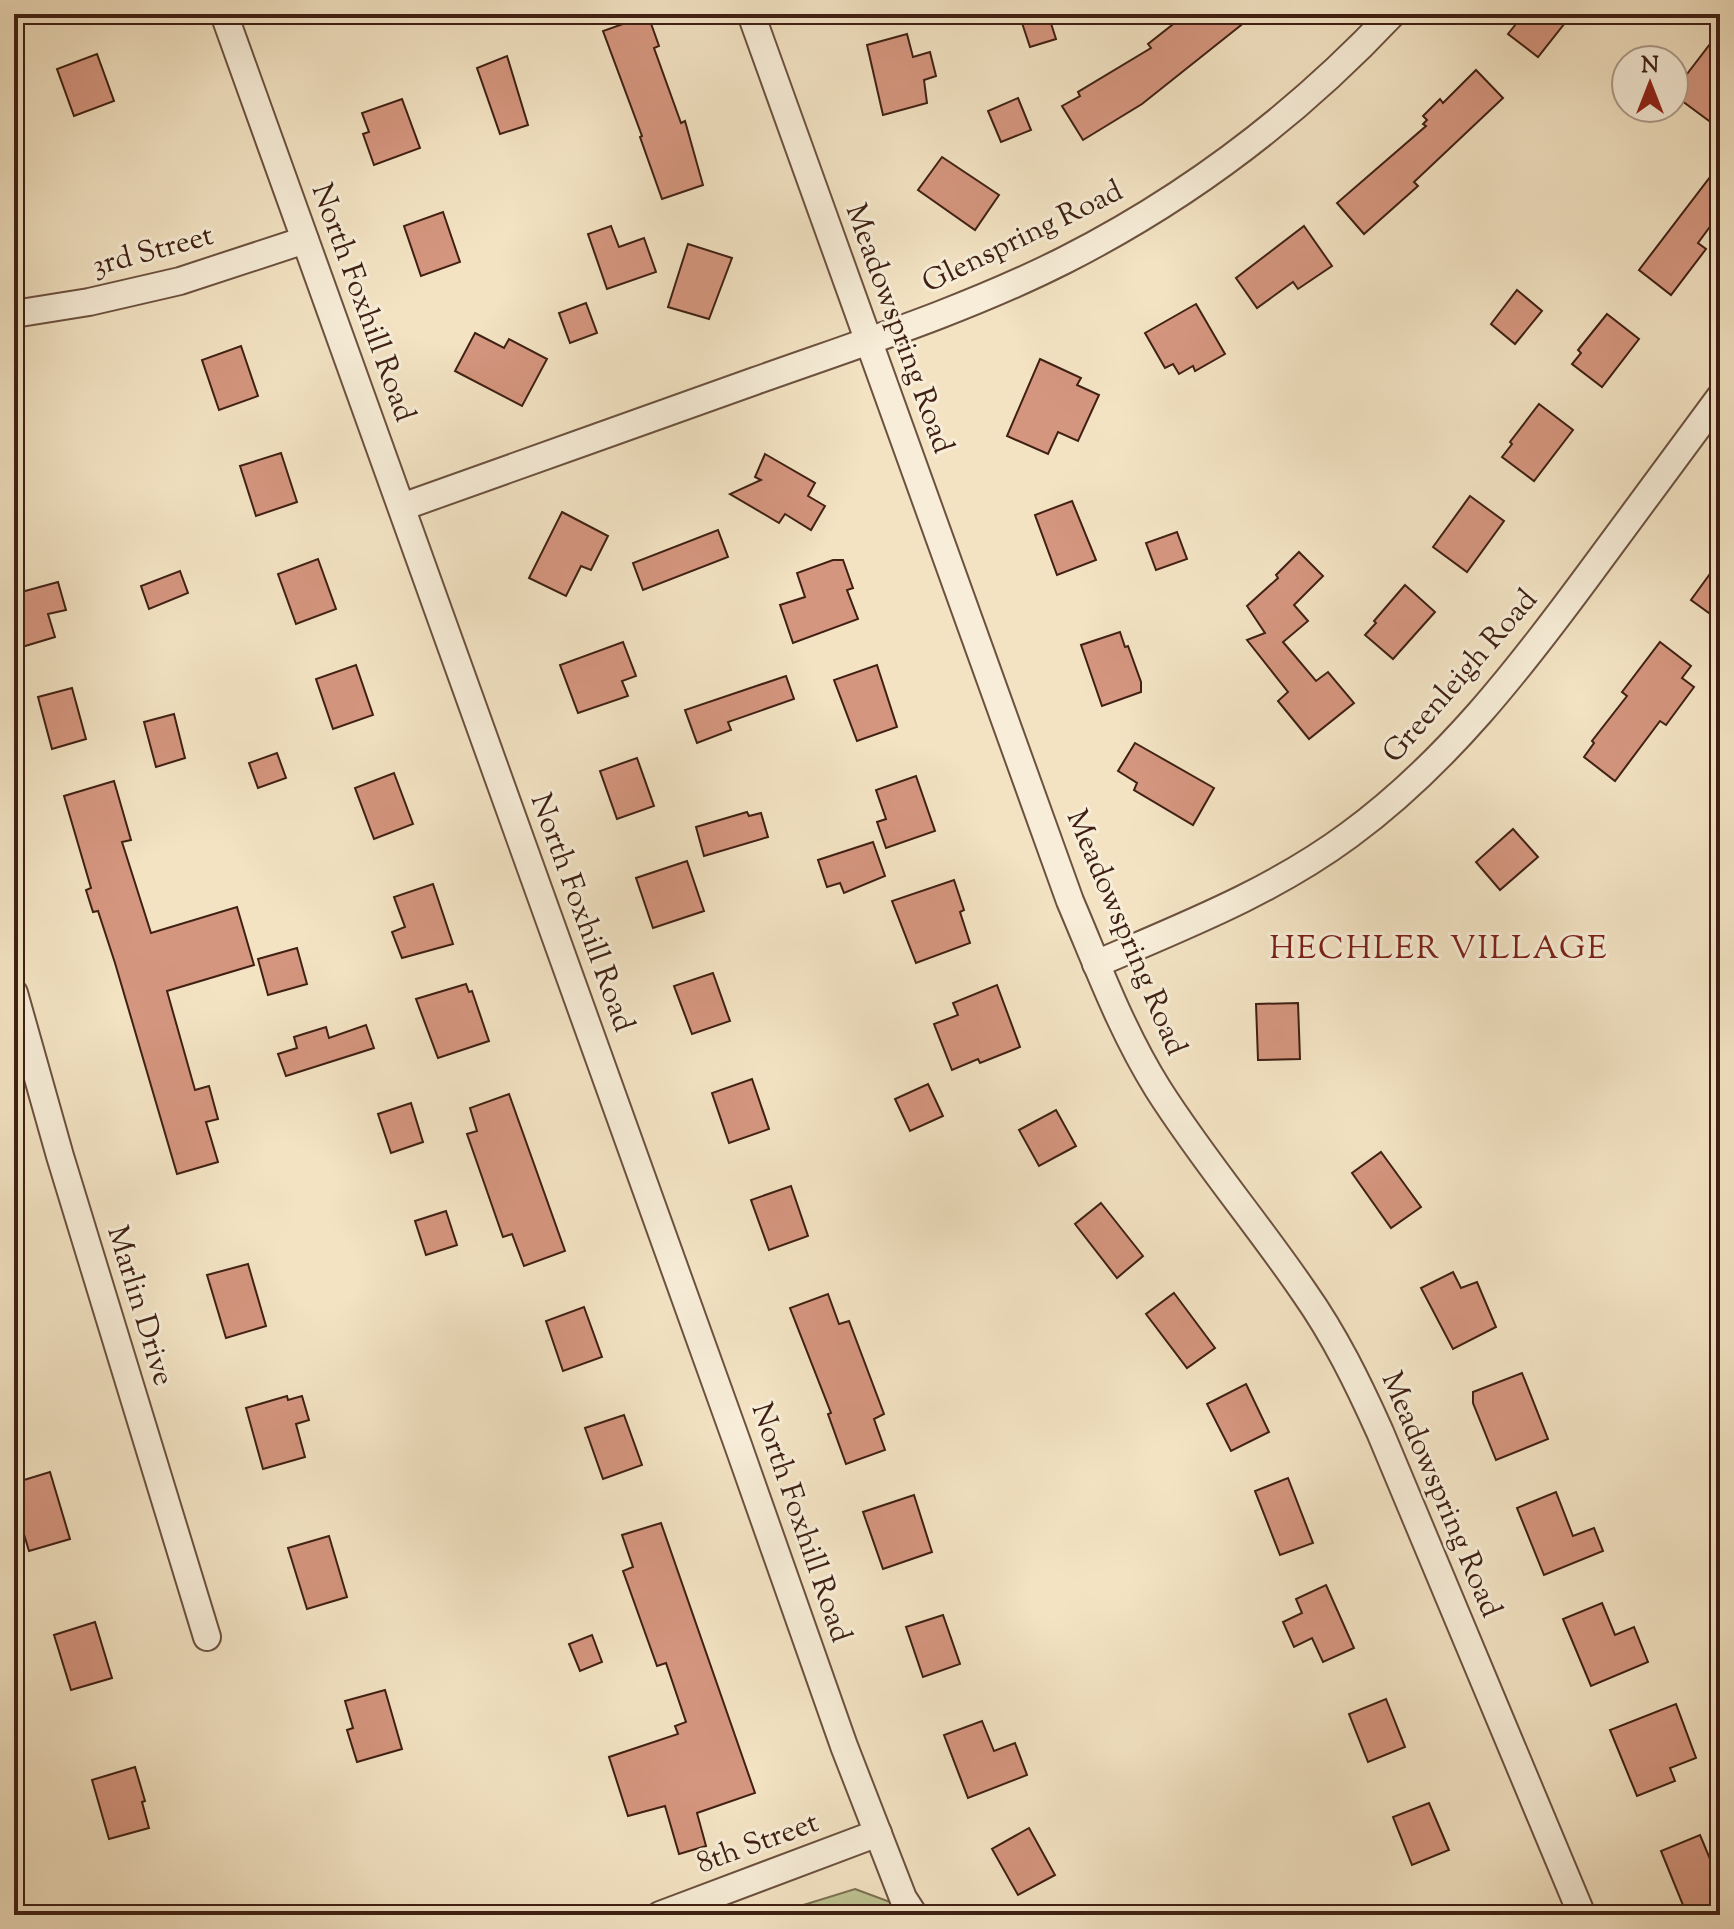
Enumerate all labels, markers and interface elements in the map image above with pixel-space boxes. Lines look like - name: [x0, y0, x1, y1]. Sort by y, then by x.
- north arrow: [1610, 44, 1690, 124]
- text: N: [1641, 51, 1659, 83]
- street label: Glenspring Road: [915, 171, 1131, 305]
- street label: North Foxhill Road: [299, 178, 425, 428]
- street label: Meadowspring Road: [833, 198, 963, 460]
- street label: 3rd Street: [88, 215, 218, 289]
- street label: Greenleigh Road: [1373, 581, 1549, 773]
- street label: North Foxhill Road: [518, 788, 644, 1038]
- street label: Meadowspring Road: [1054, 803, 1196, 1063]
- district label: HECHLER VILLAGE: [1269, 927, 1609, 973]
- street label: Marlin Drive: [94, 1221, 184, 1391]
- street label: Meadowspring Road: [1369, 1365, 1511, 1625]
- street label: North Foxhill Road: [739, 1397, 861, 1649]
- street label: 8th Street: [691, 1802, 825, 1886]

